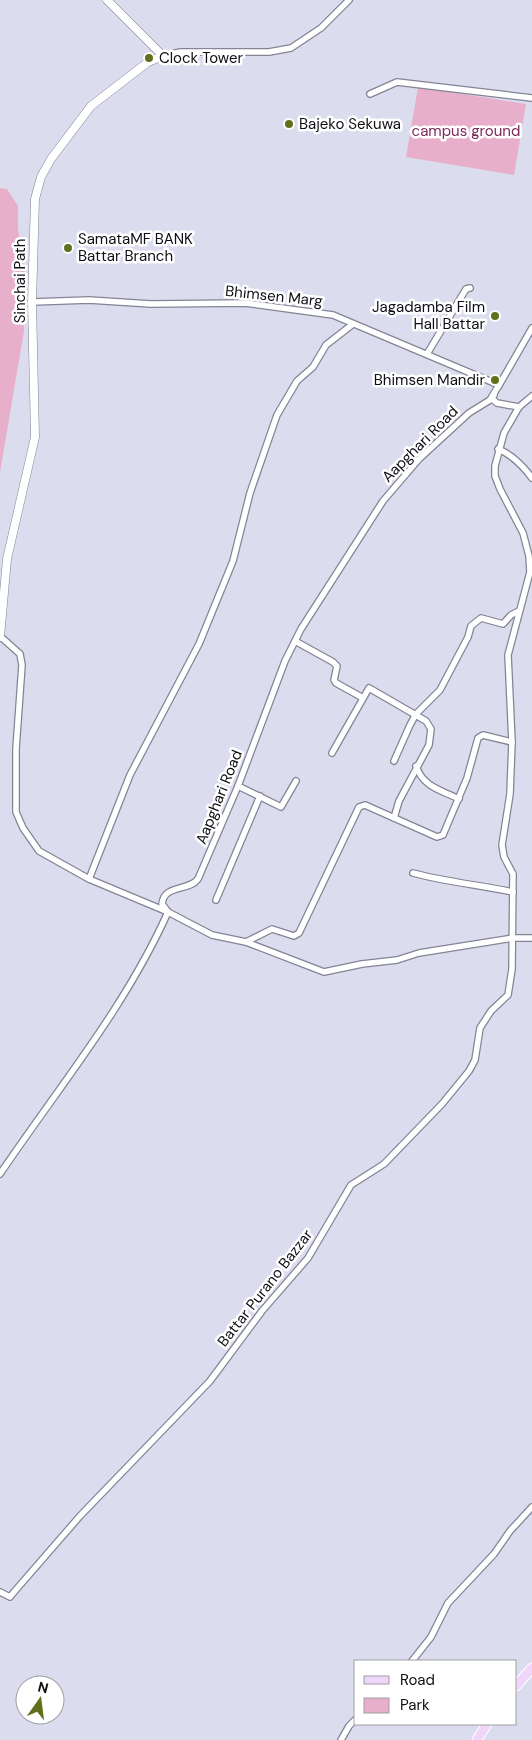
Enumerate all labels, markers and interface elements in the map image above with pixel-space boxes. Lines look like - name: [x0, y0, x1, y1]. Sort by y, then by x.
- place label: Clock Tower: [159, 48, 243, 68]
- marker: Clock Tower: [143, 52, 155, 64]
- place label: Bajeko Sekuwa: [299, 114, 401, 134]
- marker: Bajeko Sekuwa: [283, 118, 295, 130]
- park label: campus ground: [412, 121, 520, 141]
- place label: SamataMF BANK Battar Branch: [78, 229, 193, 266]
- street label: Sinchai Path: [10, 239, 30, 323]
- marker: SamataMF BANK Battar Branch: [62, 242, 74, 254]
- street label: Bhimsen Marg: [224, 281, 324, 311]
- place label: Jagadamba Film Hall Battar: [372, 297, 485, 334]
- marker: Jagadamba Film Hall Battar: [489, 310, 501, 322]
- place label: Bhimsen Mandir: [374, 370, 485, 390]
- marker: Bhimsen Mandir: [489, 374, 501, 386]
- street label: Aapghari Road: [378, 402, 462, 486]
- street label: Aapghari Road: [191, 747, 247, 847]
- street label: Battar Purano Bazzar: [213, 1225, 317, 1351]
- legend: [354, 1660, 517, 1725]
- text: Road: [400, 1670, 435, 1690]
- north arrow: [15, 1675, 65, 1725]
- text: N: [36, 1677, 50, 1697]
- text: Park: [400, 1695, 430, 1715]

